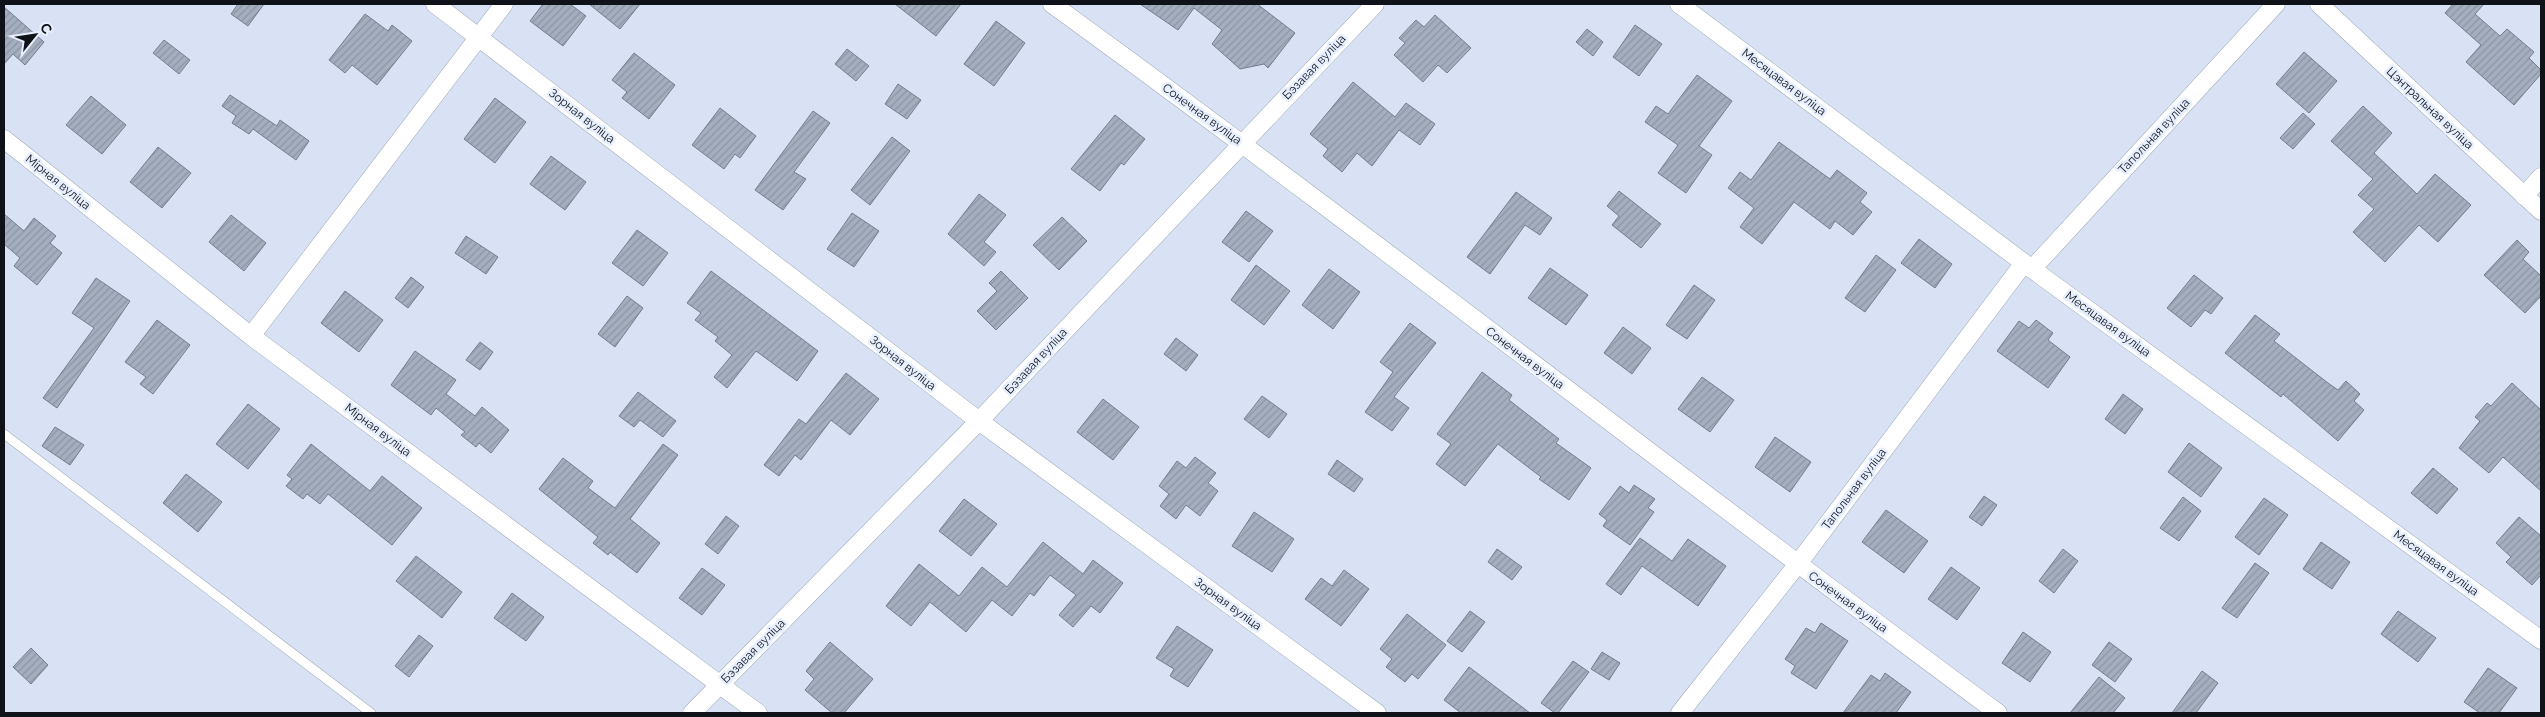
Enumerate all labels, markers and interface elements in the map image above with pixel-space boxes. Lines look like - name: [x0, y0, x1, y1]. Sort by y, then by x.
- north arrow: [10, 10, 60, 60]
- text: С: [37, 20, 56, 37]
- street label: Бэзавая вуліца: [1280, 32, 1348, 102]
- street label: Месяцавая вуліца: [1739, 46, 1829, 118]
- street label: Цэнтральная вуліца: [2384, 64, 2476, 152]
- street label: Сонечная вуліца: [1160, 81, 1244, 147]
- street label: Зорная вуліца: [546, 86, 618, 146]
- street label: Тапольная вуліца: [2115, 95, 2193, 177]
- street label: Мірная вуліца: [23, 152, 93, 212]
- street label: Месяцавая вуліца: [2063, 288, 2153, 360]
- street label: Сонечная вуліца: [1483, 324, 1567, 392]
- street label: Бэзавая вуліца: [1002, 325, 1070, 397]
- street label: Зорная вуліца: [867, 333, 939, 393]
- street label: Мірная вуліца: [342, 401, 414, 459]
- street label: Тапольная вуліца: [1819, 446, 1889, 532]
- street label: Месяцавая вуліца: [2391, 527, 2481, 599]
- street label: Сонечная вуліца: [1806, 569, 1890, 635]
- street label: Зорная вуліца: [1192, 575, 1264, 633]
- street label: Бэзавая вуліца: [718, 616, 788, 686]

